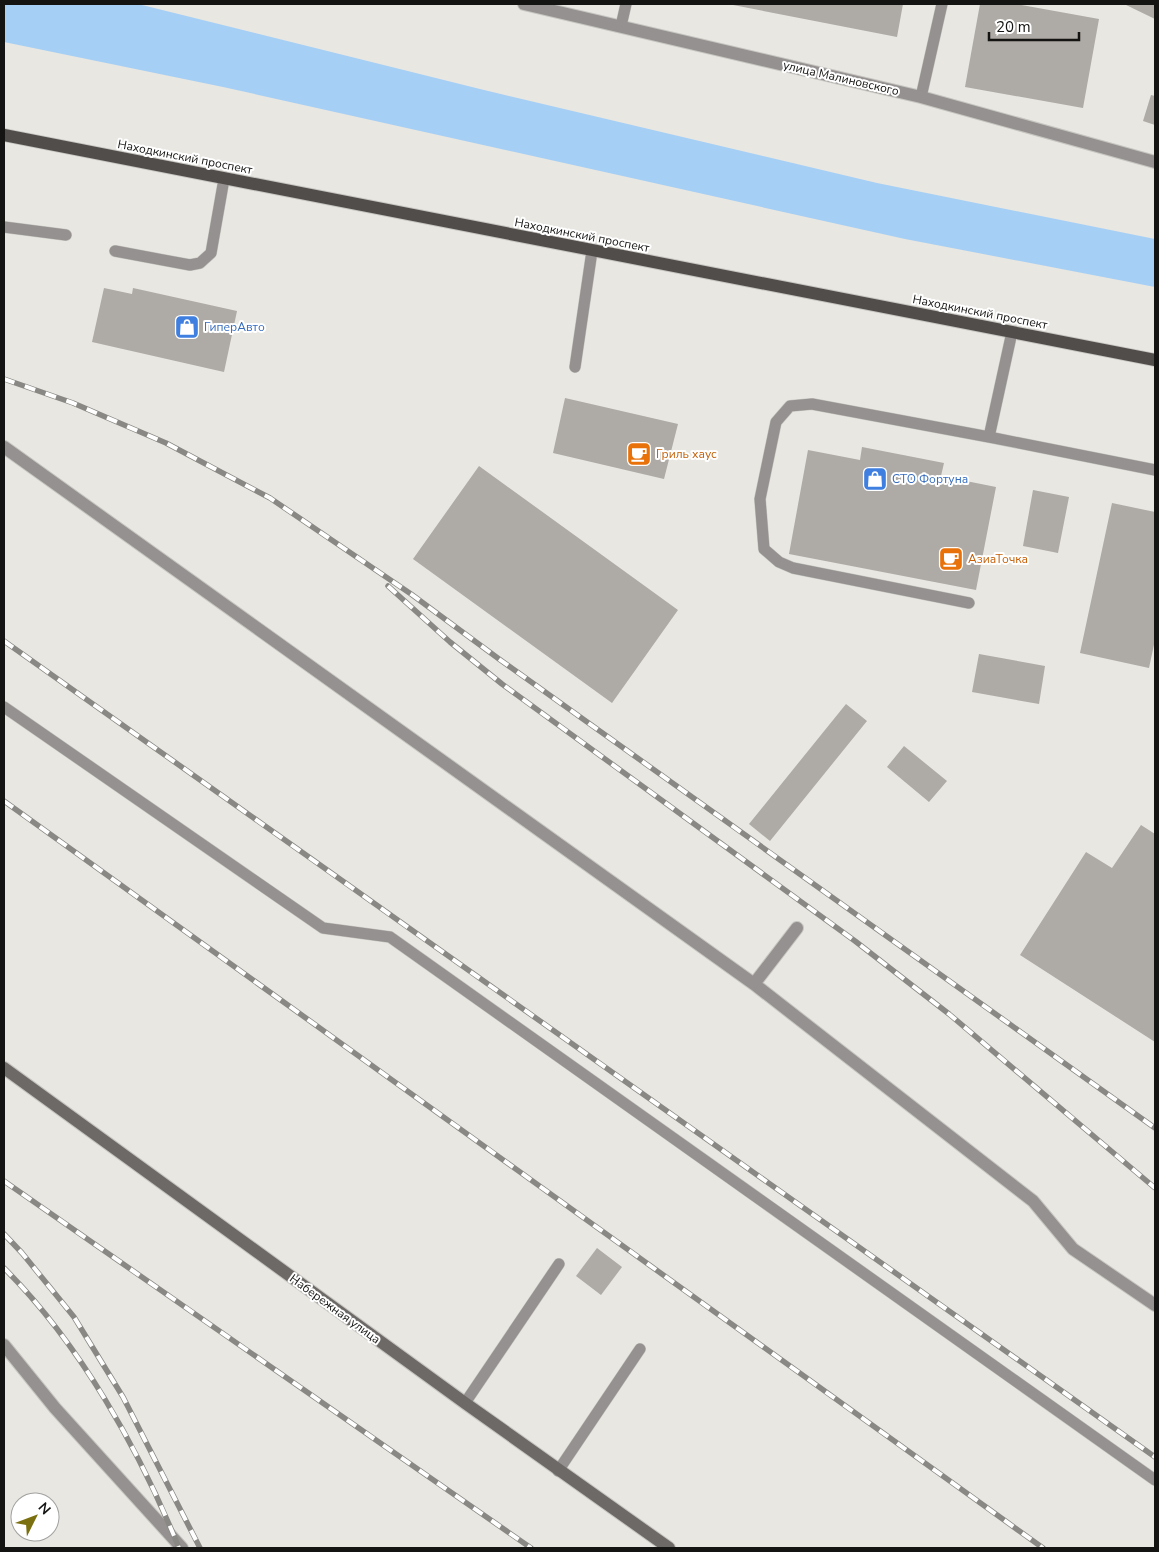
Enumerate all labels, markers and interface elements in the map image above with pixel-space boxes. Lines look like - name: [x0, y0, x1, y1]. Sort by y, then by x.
- scale bar: [989, 10, 1079, 42]
- text: 20 m: [996, 17, 1031, 37]
- street label: улица Малиновского: [782, 57, 901, 99]
- street label: Находкинский проспект: [116, 136, 254, 178]
- street label: Находкинский проспект: [513, 214, 651, 256]
- street label: Находкинский проспект: [911, 291, 1049, 333]
- shop icon: ГиперАвто: [174, 314, 200, 340]
- place label: ГиперАвто: [204, 319, 265, 335]
- cafe icon: Гриль хаус: [626, 441, 652, 467]
- place label: Гриль хаус: [656, 446, 717, 462]
- shop icon: СТО Фортуна: [862, 466, 888, 492]
- place label: СТО Фортуна: [892, 471, 968, 487]
- cafe icon: АзиаТочка: [938, 546, 964, 572]
- place label: АзиаТочка: [968, 551, 1028, 567]
- street label: Набережная улица: [286, 1271, 384, 1347]
- north arrow: [10, 1492, 60, 1542]
- text: N: [34, 1498, 55, 1519]

